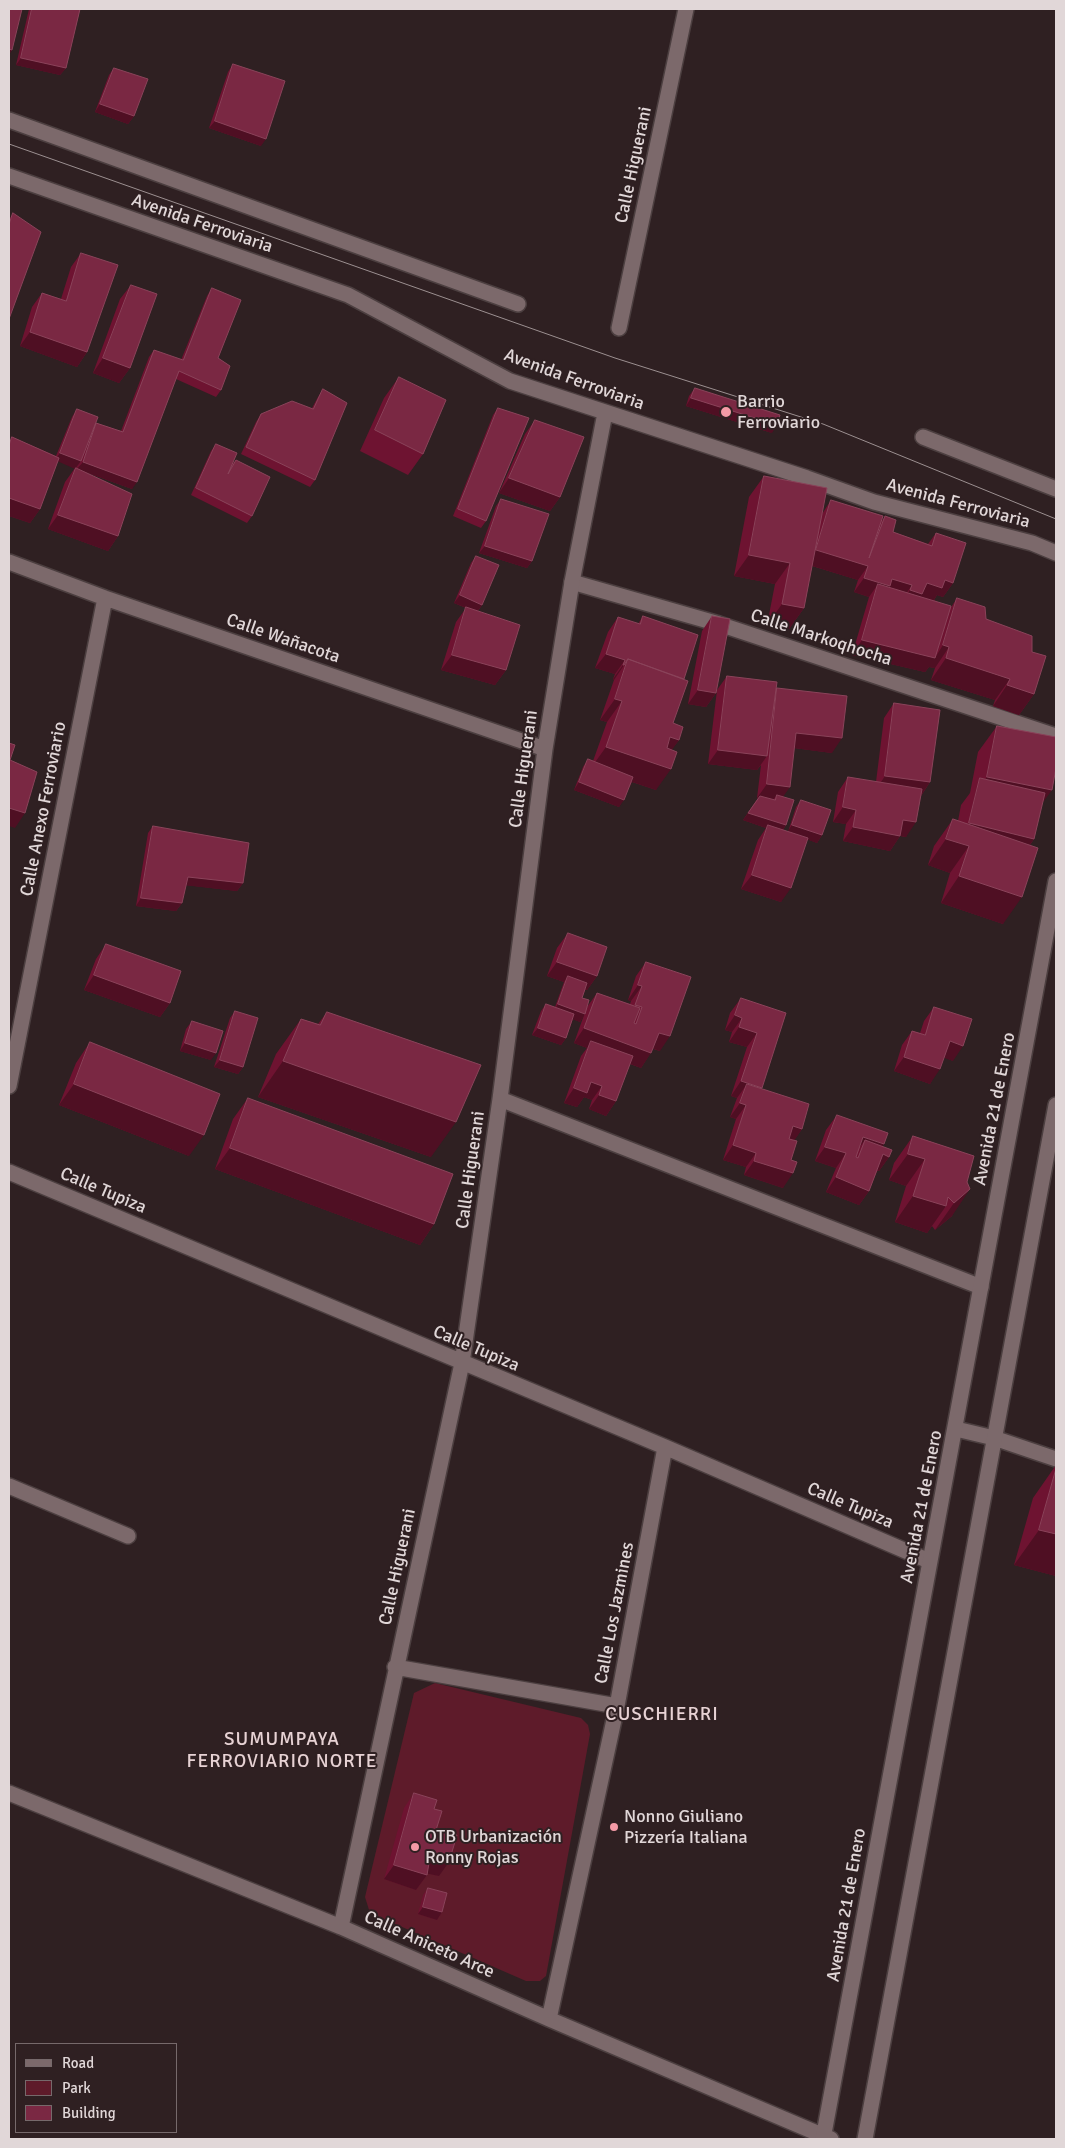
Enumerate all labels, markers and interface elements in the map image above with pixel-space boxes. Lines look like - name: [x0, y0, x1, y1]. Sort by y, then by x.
- street label: Calle Higuerani: [611, 105, 657, 225]
- street label: Avenida Ferroviaria: [129, 190, 275, 258]
- street label: Avenida Ferroviaria: [501, 345, 647, 415]
- place label: Barrio Ferroviario: [737, 391, 820, 434]
- marker: Barrio Ferroviario: [719, 405, 733, 419]
- street label: Avenida Ferroviaria: [884, 474, 1032, 534]
- street label: Calle Markoqhocha: [748, 605, 894, 671]
- street label: Calle Wañacota: [223, 609, 343, 669]
- street label: Calle Higuerani: [505, 709, 543, 829]
- street label: Calle Anexo Ferroviario: [16, 720, 72, 898]
- street label: Avenida 21 de Enero: [970, 1031, 1020, 1187]
- street label: Calle Higuerani: [452, 1110, 490, 1230]
- street label: Calle Tupiza: [57, 1163, 149, 1219]
- street label: Calle Tupiza: [430, 1321, 522, 1377]
- street label: Avenida 21 de Enero: [897, 1429, 947, 1585]
- street label: Calle Tupiza: [804, 1478, 896, 1534]
- street label: Calle Higuerani: [375, 1507, 421, 1627]
- street label: Calle Los Jazmines: [591, 1540, 639, 1686]
- district label: CUSCHIERRI: [604, 1704, 720, 1726]
- district label: SUMUMPAYA FERROVIARIO NORTE: [184, 1729, 380, 1773]
- place label: Nonno Giuliano Pizzería Italiana: [624, 1806, 748, 1848]
- marker: Nonno Giuliano Pizzería Italiana: [608, 1821, 620, 1833]
- place label: OTB Urbanización Ronny Rojas: [425, 1826, 562, 1868]
- street label: Avenida 21 de Enero: [823, 1827, 871, 1983]
- marker: OTB Urbanización Ronny Rojas: [409, 1841, 421, 1853]
- street label: Calle Aniceto Arce: [361, 1907, 497, 1983]
- legend: [15, 2043, 178, 2133]
- text: Road: [62, 2054, 94, 2072]
- text: Park: [62, 2079, 91, 2097]
- text: Building: [62, 2104, 116, 2122]

